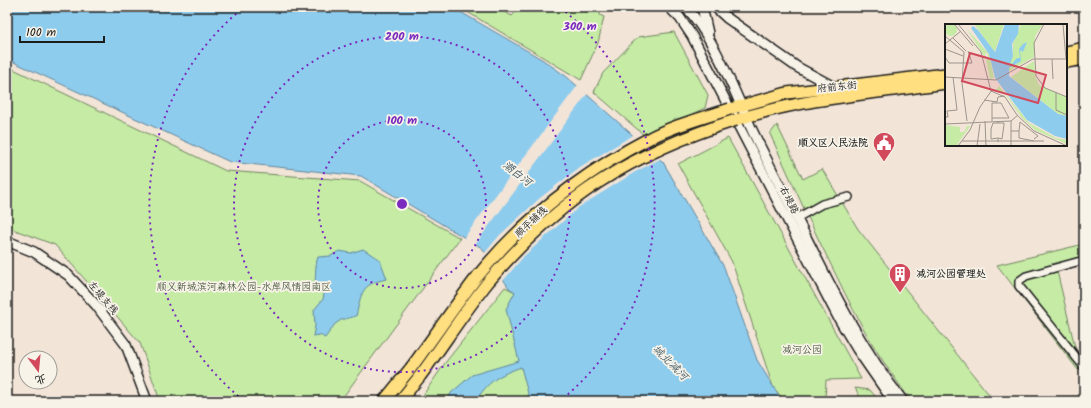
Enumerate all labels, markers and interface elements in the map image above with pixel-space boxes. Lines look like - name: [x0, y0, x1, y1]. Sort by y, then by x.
- text: 300 m: [562, 17, 597, 36]
- scale bar: [20, 18, 104, 44]
- text: 100 m: [26, 23, 57, 42]
- inset map: [945, 24, 1067, 146]
- text: 200 m: [385, 27, 419, 46]
- street label: 府前东街: [816, 77, 858, 97]
- text: 100 m: [387, 111, 417, 130]
- public building icon: 顺义区人民法院: [871, 130, 897, 163]
- place label: 顺义区人民法院: [798, 135, 868, 151]
- water label: 潮白河: [498, 157, 537, 192]
- street label: 右堤路: [775, 183, 803, 217]
- centre of rings: [395, 197, 409, 211]
- street label: 顺平辅线: [511, 203, 551, 241]
- building icon: 减河公园管理处: [887, 261, 913, 294]
- place label: 减河公园管理处: [916, 266, 986, 282]
- street label: 左堤支线: [84, 278, 122, 318]
- park label: 顺义新城滨河森林公园-水岸风情园南区: [157, 279, 331, 295]
- water label: 城北减河: [648, 341, 693, 386]
- park label: 减河公园: [782, 342, 822, 358]
- north arrow: [18, 350, 58, 390]
- text: 北: [33, 368, 48, 389]

